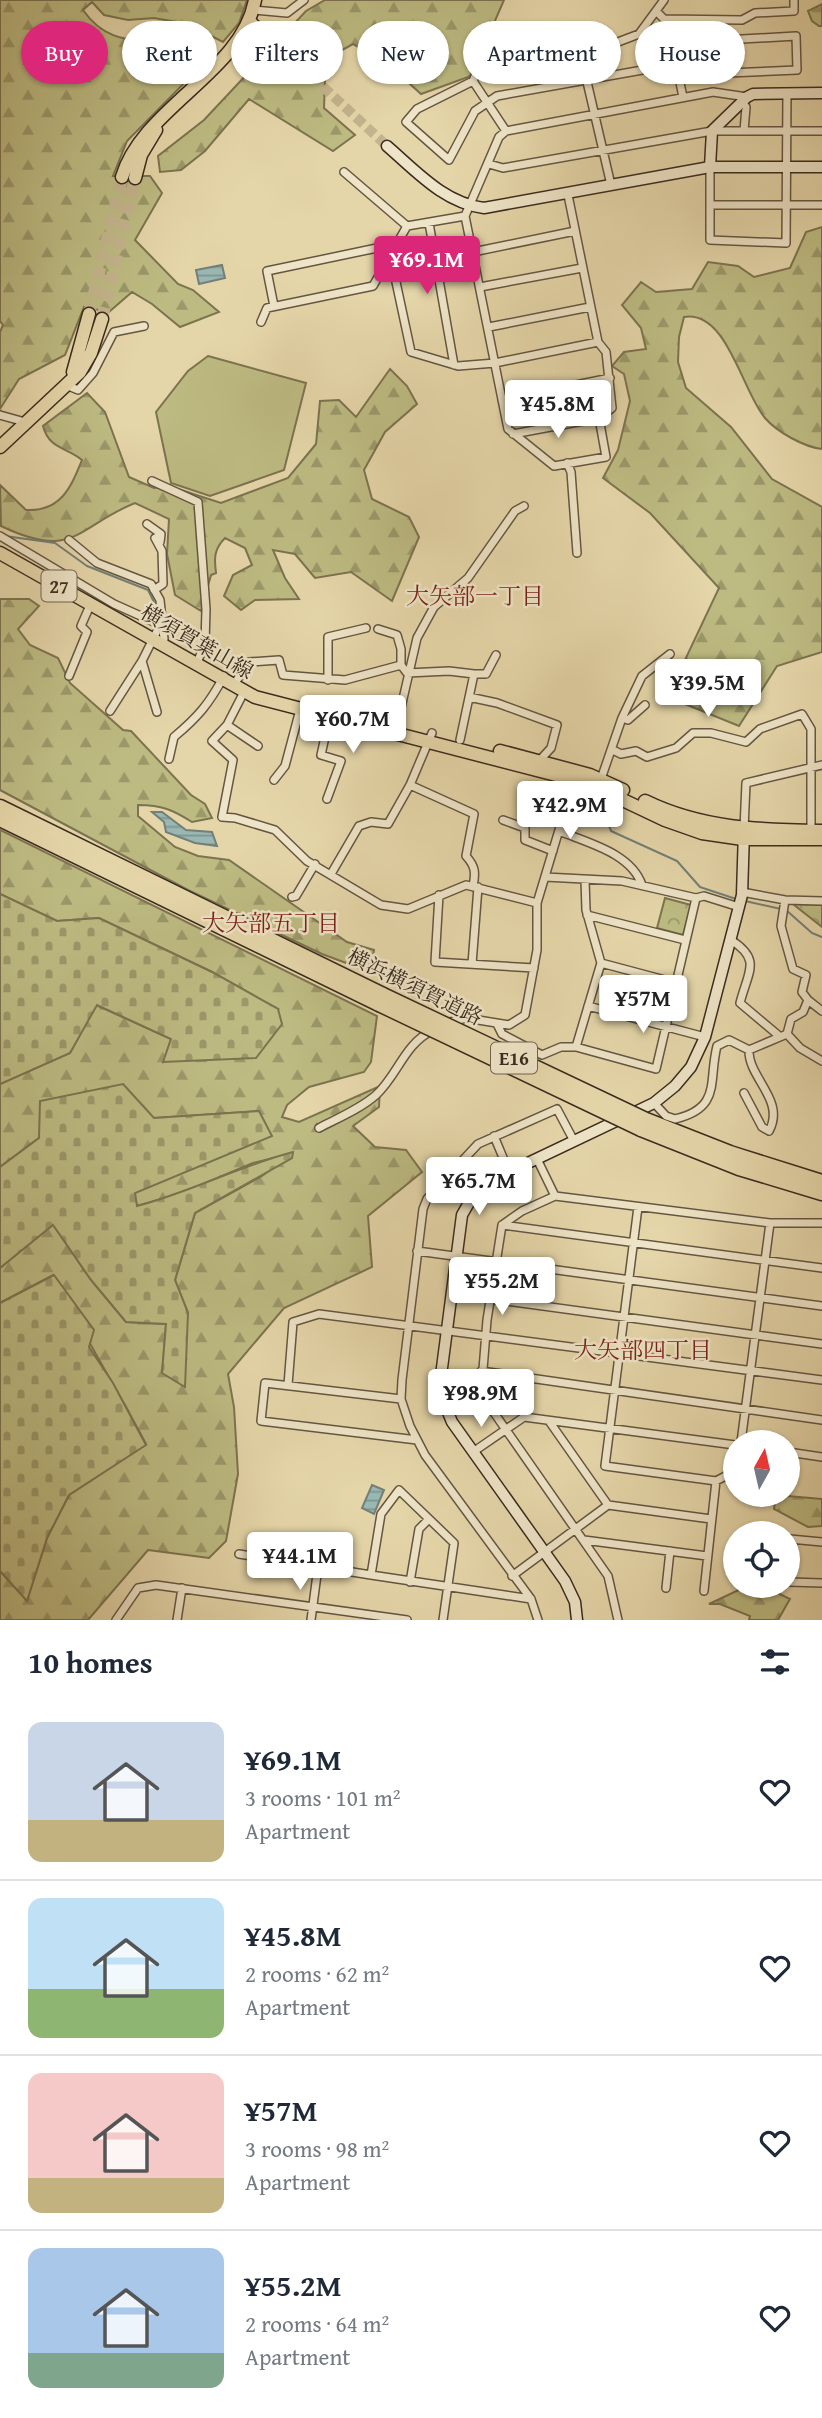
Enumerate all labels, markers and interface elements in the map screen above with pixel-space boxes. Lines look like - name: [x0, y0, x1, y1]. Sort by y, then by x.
- chip: Buy: [21, 21, 108, 84]
- chip: Rent: [122, 21, 217, 84]
- chip: Filters: [231, 21, 343, 84]
- chip: New: [357, 21, 449, 84]
- chip: Apartment: [463, 21, 621, 84]
- chip: House: [635, 21, 745, 84]
- pin: ¥69.1M: [370, 236, 484, 296]
- text: ¥69.1M: [390, 242, 464, 275]
- pin: ¥45.8M: [501, 380, 615, 440]
- text: ¥45.8M: [521, 386, 595, 419]
- road number: 27: [42, 570, 76, 601]
- district label: 大矢部一丁目: [406, 579, 544, 612]
- street label: 横須賀葉山線: [135, 597, 260, 686]
- pin: ¥39.5M: [651, 660, 765, 719]
- text: ¥39.5M: [671, 665, 745, 698]
- pin: ¥60.7M: [296, 696, 410, 755]
- text: ¥60.7M: [316, 701, 390, 734]
- pin: ¥42.9M: [513, 782, 627, 841]
- text: ¥42.9M: [533, 787, 607, 820]
- district label: 大矢部五丁目: [202, 906, 340, 939]
- street label: 横浜横須賀道路: [342, 940, 488, 1033]
- pin: ¥57M: [602, 976, 684, 1035]
- text: ¥57M: [615, 981, 671, 1014]
- road number: E16: [491, 1042, 537, 1074]
- pin: ¥65.7M: [422, 1158, 536, 1217]
- text: ¥65.7M: [442, 1163, 516, 1196]
- pin: ¥55.2M: [445, 1258, 559, 1317]
- text: ¥55.2M: [465, 1263, 539, 1296]
- district label: 大矢部四丁目: [574, 1333, 712, 1366]
- pin: ¥98.9M: [424, 1370, 538, 1429]
- text: ¥98.9M: [444, 1375, 518, 1408]
- north arrow: [723, 1430, 800, 1507]
- map controls: [723, 1430, 800, 1598]
- button: locate: [723, 1521, 800, 1598]
- pin: ¥44.1M: [243, 1532, 357, 1592]
- text: ¥44.1M: [263, 1538, 337, 1571]
- text: 10 homes: [28, 1640, 153, 1684]
- icon: filters: [756, 1643, 794, 1681]
- text: ¥69.1M: [245, 1737, 341, 1781]
- icon: home: [84, 1750, 168, 1834]
- icon: heart: [756, 1773, 794, 1811]
- text: 3 rooms · 101 m²: [245, 1781, 400, 1814]
- text: Apartment: [245, 1814, 350, 1847]
- text: ¥45.8M: [245, 1913, 341, 1957]
- icon: home: [84, 1926, 168, 2010]
- icon: heart: [756, 1949, 794, 1987]
- text: 2 rooms · 62 m²: [245, 1957, 389, 1990]
- text: Apartment: [245, 1990, 350, 2023]
- text: ¥57M: [245, 2088, 317, 2132]
- icon: home: [84, 2101, 168, 2185]
- icon: heart: [756, 2124, 794, 2162]
- text: 3 rooms · 98 m²: [245, 2132, 389, 2165]
- text: Apartment: [245, 2165, 350, 2198]
- text: ¥55.2M: [245, 2263, 341, 2307]
- icon: home: [84, 2276, 168, 2360]
- icon: heart: [756, 2299, 794, 2337]
- text: 2 rooms · 64 m²: [245, 2307, 389, 2340]
- text: Apartment: [245, 2340, 350, 2373]

